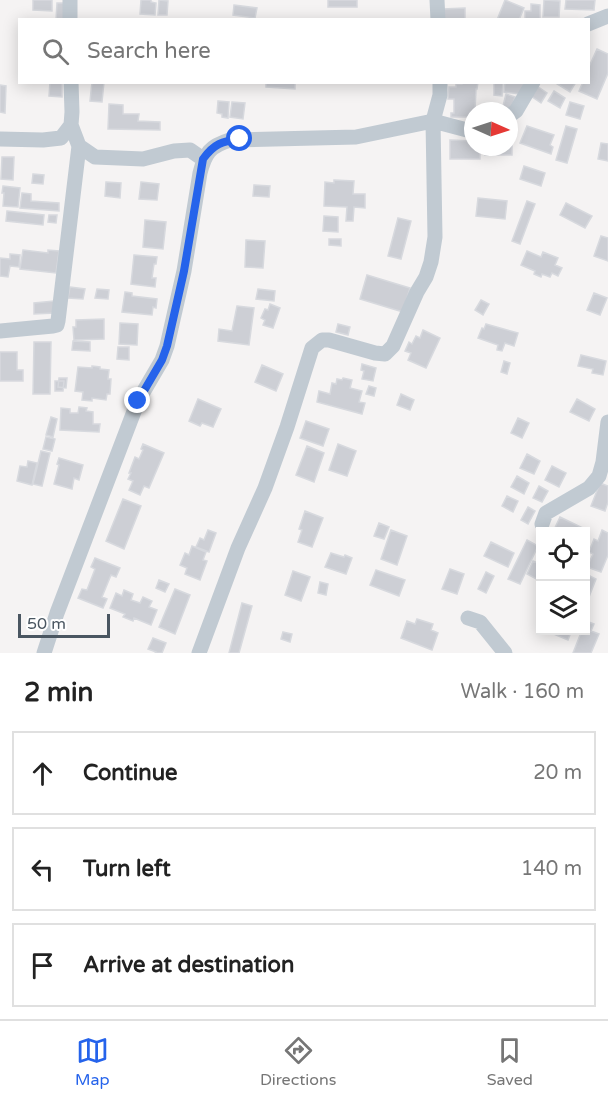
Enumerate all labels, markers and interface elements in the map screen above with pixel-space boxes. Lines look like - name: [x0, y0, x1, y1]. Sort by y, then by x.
- search box: [18, 18, 590, 84]
- icon: search: [39, 35, 72, 68]
- text: Search here: [87, 38, 211, 64]
- north arrow: [464, 102, 518, 156]
- route start: [226, 125, 252, 151]
- route end: [124, 387, 150, 413]
- map controls: [536, 527, 590, 635]
- button: locate: [536, 527, 590, 581]
- button: layers: [536, 581, 590, 635]
- scale bar: [18, 611, 110, 638]
- text: 50 m: [27, 614, 66, 634]
- text: 2 min: [24, 677, 93, 708]
- text: Walk · 160 m: [461, 680, 584, 704]
- icon: ahead: [26, 757, 59, 790]
- text: Continue: [83, 760, 178, 786]
- text: 20 m: [533, 761, 582, 785]
- icon: left: [26, 853, 59, 886]
- text: Turn left: [83, 856, 171, 882]
- text: 140 m: [521, 857, 582, 881]
- icon: arrive: [26, 949, 59, 982]
- text: Arrive at destination: [83, 952, 294, 978]
- tab: Map: [75, 1034, 110, 1090]
- tab: Directions: [260, 1034, 336, 1090]
- tab: Saved: [487, 1034, 533, 1090]

